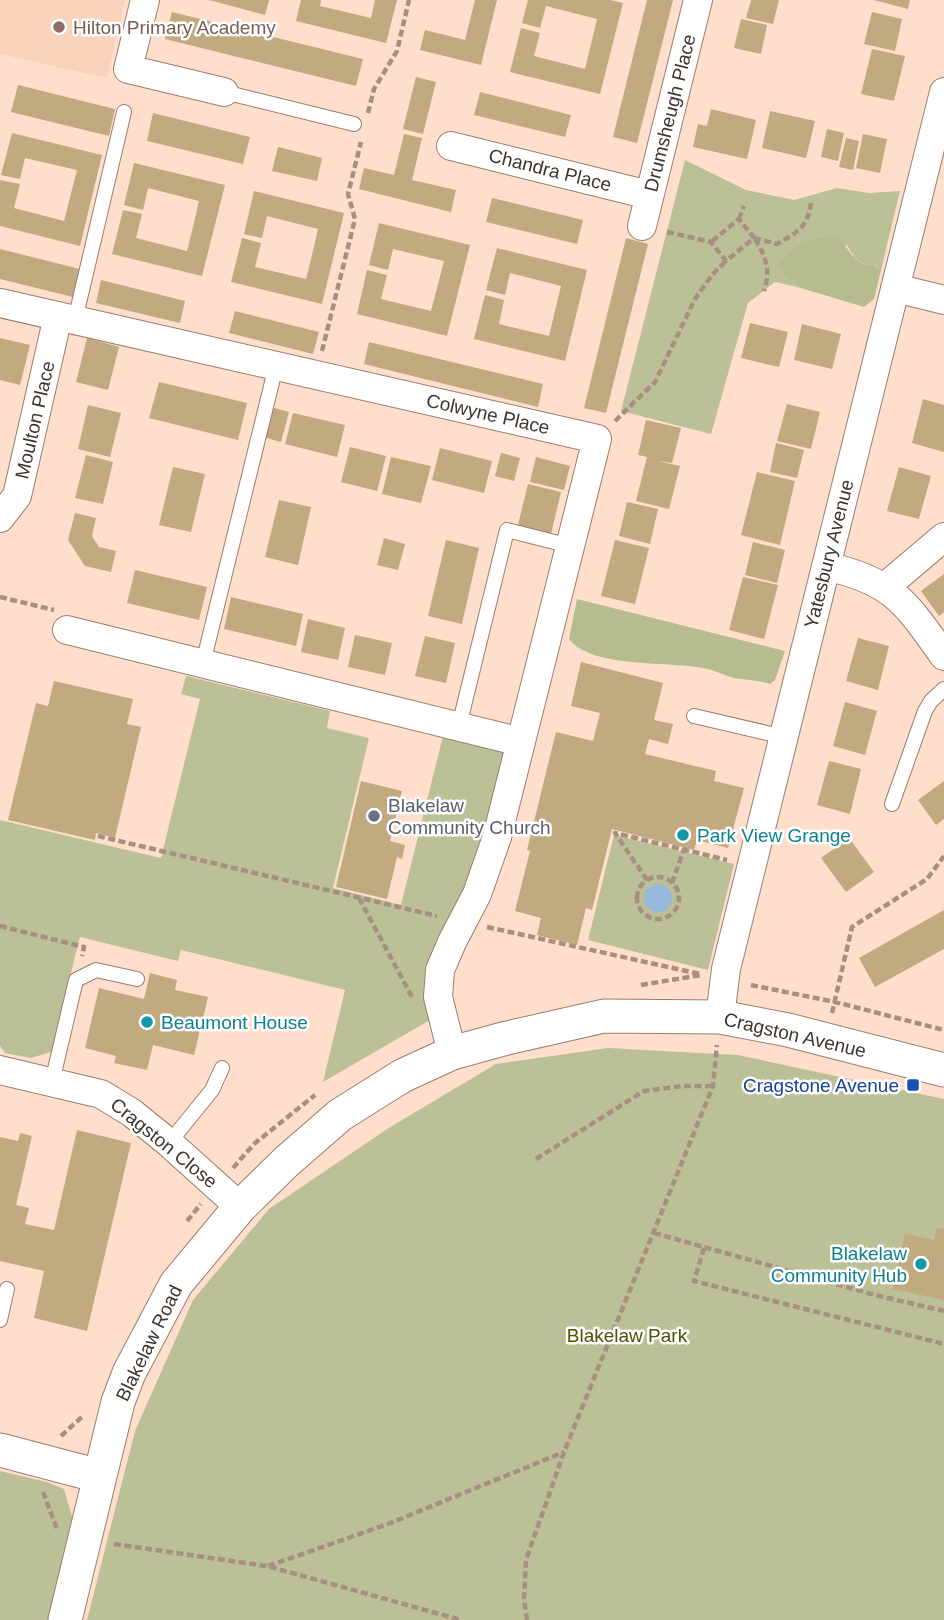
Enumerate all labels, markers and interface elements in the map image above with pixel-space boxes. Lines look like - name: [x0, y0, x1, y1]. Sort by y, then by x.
- place label: Hilton Primary Academy: [73, 17, 276, 38]
- marker: Hilton Primary Academy: [51, 19, 67, 35]
- street label: Drumsheugh Place: [640, 32, 700, 194]
- street label: Chandra Place: [486, 145, 614, 195]
- street label: Moulton Place: [11, 359, 59, 481]
- street label: Colwyne Place: [424, 390, 552, 438]
- street label: Yatesbury Avenue: [800, 477, 858, 631]
- place label: Blakelaw Community Church: [388, 795, 551, 838]
- marker: Blakelaw Community Church: [366, 808, 382, 824]
- place label: Park View Grange: [697, 825, 851, 846]
- marker: Park View Grange: [675, 827, 691, 843]
- street label: Cragston Avenue: [722, 1008, 868, 1062]
- place label: Beaumont House: [161, 1012, 308, 1033]
- marker: Beaumont House: [139, 1014, 155, 1030]
- place label: Cragstone Avenue: [743, 1075, 899, 1096]
- marker: Cragstone Avenue: [905, 1077, 921, 1093]
- street label: Cragston Close: [107, 1094, 221, 1192]
- place label: Blakelaw Community Hub: [771, 1243, 907, 1286]
- marker: Blakelaw Community Hub: [913, 1256, 929, 1272]
- street label: Blakelaw Road: [112, 1281, 186, 1405]
- park label: Blakelaw Park: [567, 1325, 688, 1346]

